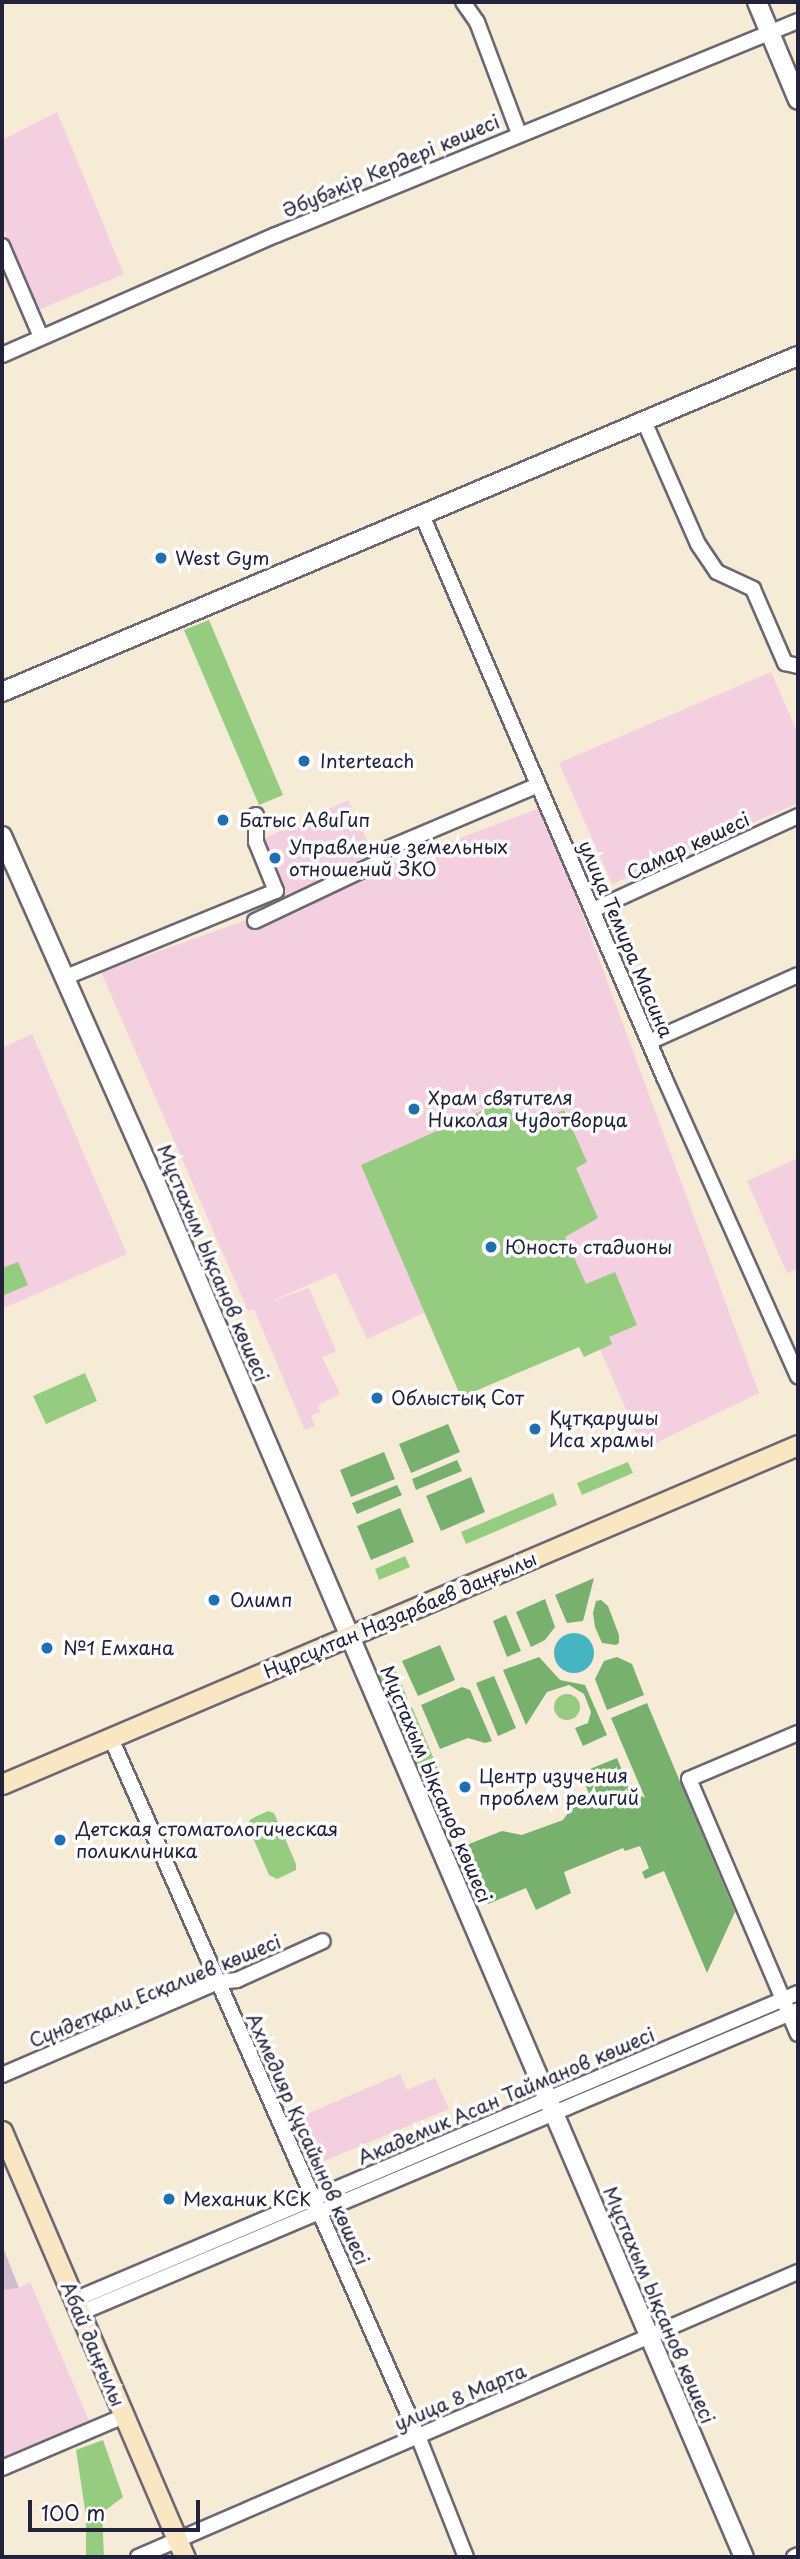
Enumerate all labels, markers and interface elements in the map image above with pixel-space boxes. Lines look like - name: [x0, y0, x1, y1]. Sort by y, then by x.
- street label: Әбубәкір Кердері көшесі: [280, 110, 502, 222]
- place label: West Gym: [175, 547, 270, 569]
- marker: West Gym: [153, 550, 169, 566]
- place label: Interteach: [320, 750, 414, 772]
- marker: Interteach: [294, 751, 314, 771]
- street label: Самар көшесі: [622, 807, 754, 885]
- place label: Батыс АвиГип: [239, 809, 370, 831]
- marker: Батыс АвиГип: [213, 810, 233, 830]
- place label: Управление земельных отношений ЗКО: [289, 836, 508, 880]
- street label: улица Темира Масина: [574, 836, 678, 1042]
- marker: Управление земельных отношений ЗКО: [267, 850, 283, 866]
- place label: Храм святителя Николая Чудотворца: [428, 1087, 627, 1131]
- marker: Храм святителя Николая Чудотворца: [406, 1101, 422, 1117]
- street label: Мұстахым Ықсанов көшесі: [152, 1141, 274, 1385]
- place label: Юность стадионы: [505, 1236, 673, 1258]
- marker: Юность стадионы: [483, 1239, 499, 1255]
- place label: Облыстық Сот: [391, 1387, 524, 1409]
- marker: Облыстық Сот: [369, 1390, 385, 1406]
- place label: Құтқарушы Иса храмы: [549, 1407, 659, 1451]
- marker: Құтқарушы Иса храмы: [527, 1421, 543, 1437]
- street label: Нұрсұлтан Назарбаев даңғылы: [259, 1547, 541, 1683]
- place label: Олимп: [230, 1589, 292, 1611]
- marker: Олимп: [204, 1590, 224, 1610]
- place label: №1 Емхана: [63, 1637, 175, 1659]
- marker: №1 Емхана: [37, 1638, 57, 1658]
- street label: Мұстахым Ықсанов көшесі: [375, 1662, 497, 1906]
- place label: Центр изучения проблем религий: [479, 1765, 640, 1809]
- marker: Центр изучения проблем религий: [457, 1779, 473, 1795]
- place label: Детская стоматологическая поликлиника: [76, 1818, 339, 1862]
- marker: Детская стоматологическая поликлиника: [50, 1830, 70, 1850]
- street label: Сүндетқали Есқалиев көшесі: [25, 1930, 285, 2052]
- street label: Ахмедияр Құсайынов көшесі: [242, 2009, 374, 2269]
- street label: Академик Асан Тайманов көшесі: [354, 2023, 658, 2169]
- street label: Мұстахым Ықсанов көшесі: [598, 2183, 720, 2427]
- place label: Механик КСК: [183, 2188, 312, 2210]
- marker: Механик КСК: [161, 2191, 177, 2207]
- street label: Абай даңғылы: [56, 2277, 130, 2411]
- street label: улица 8 Марта: [390, 2359, 530, 2435]
- scale bar: [32, 2486, 203, 2530]
- text: 100 m: [41, 2496, 105, 2528]

